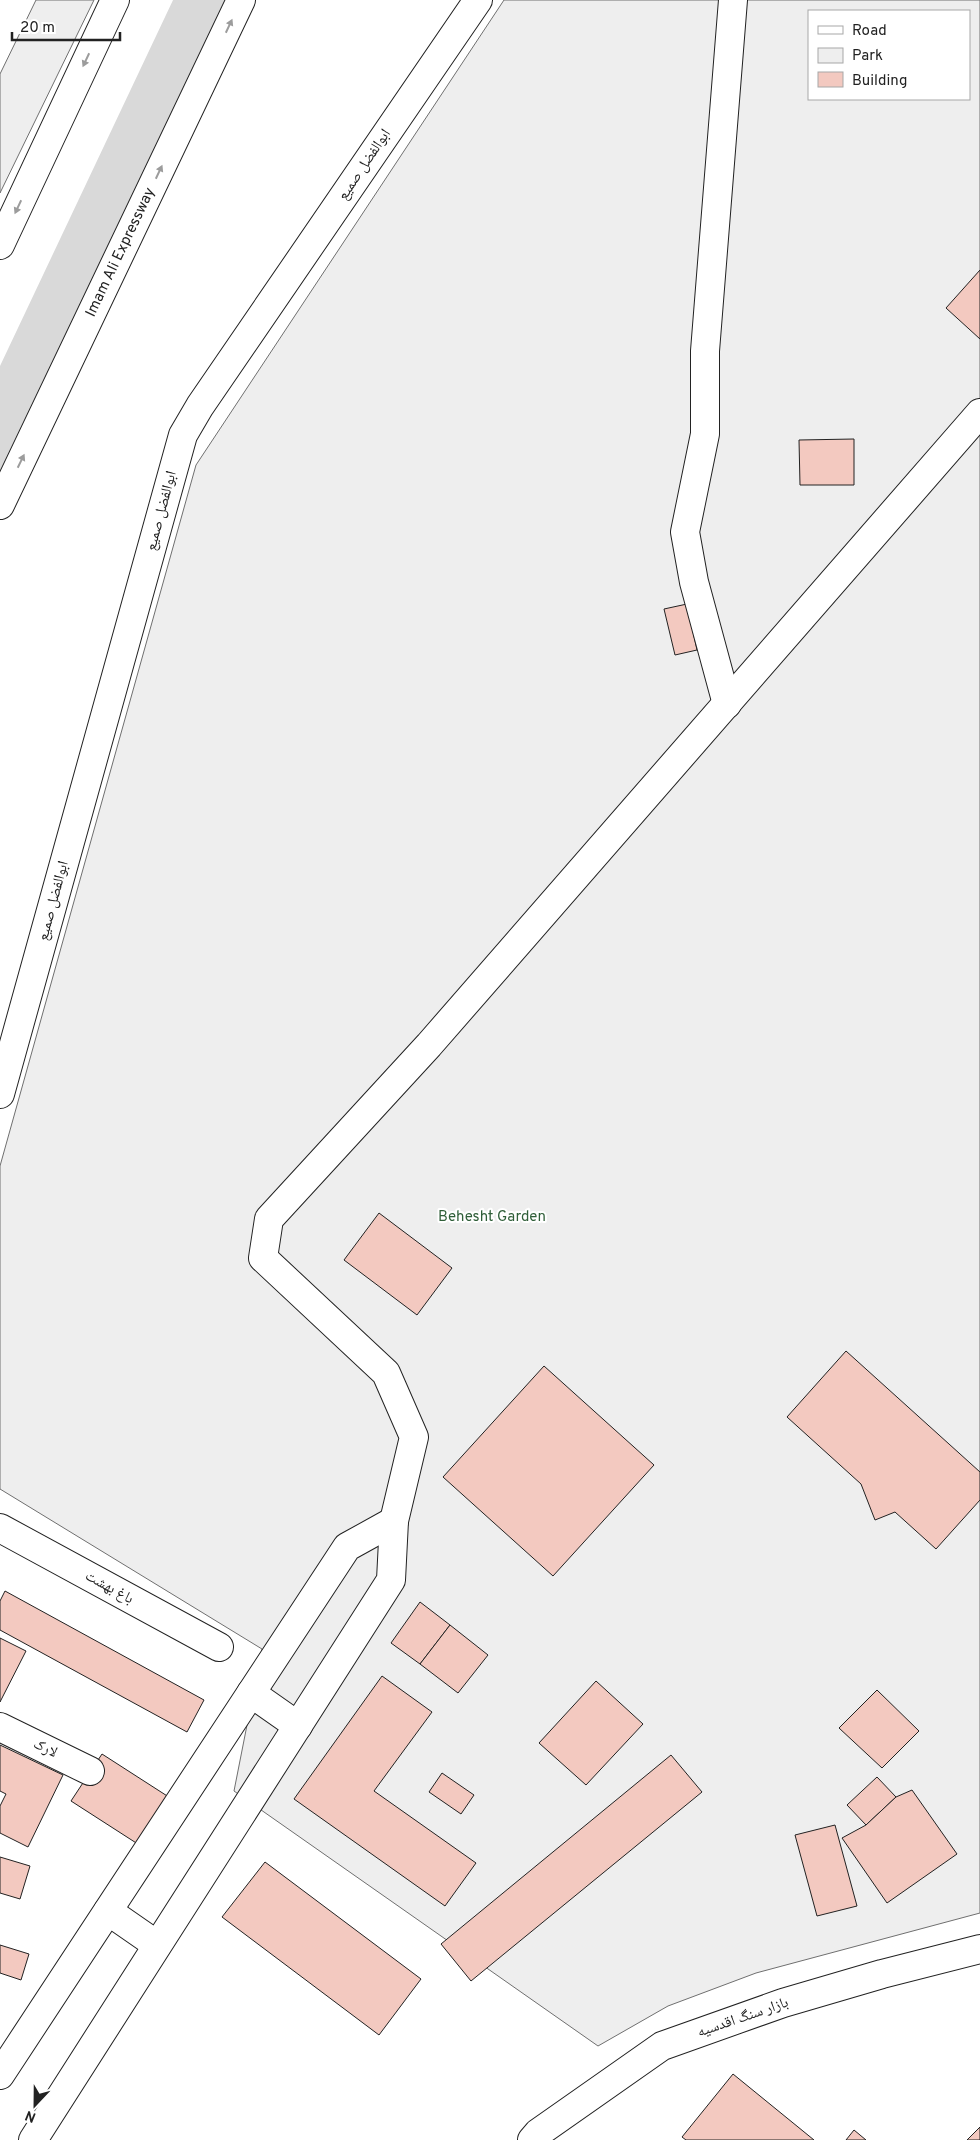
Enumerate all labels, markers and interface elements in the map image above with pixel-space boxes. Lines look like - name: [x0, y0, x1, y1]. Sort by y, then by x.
- scale bar: [12, 10, 120, 42]
- legend: [808, 10, 970, 100]
- text: 20 m: [20, 19, 55, 38]
- one-way arrow: [225, 19, 233, 33]
- text: Road: [852, 22, 887, 41]
- text: Park: [852, 47, 883, 66]
- one-way arrow: [82, 53, 90, 67]
- text: Building: [852, 72, 907, 91]
- street label: ابوالفضل صمیع: [334, 126, 396, 204]
- one-way arrow: [155, 165, 163, 180]
- street label: Imam Ali Expressway: [82, 184, 160, 320]
- one-way arrow: [13, 200, 21, 214]
- one-way arrow: [17, 454, 25, 468]
- street label: ابوالفضل صمیع: [142, 469, 182, 553]
- street label: ابوالفضل صمیع: [34, 859, 74, 943]
- park label: Behesht Garden: [438, 1208, 546, 1227]
- street label: باغ بهشت: [81, 1567, 137, 1609]
- street label: لارک: [30, 1735, 60, 1763]
- street label: بازار سنگ اقدسیه: [695, 1994, 791, 2042]
- north arrow: [10, 2080, 60, 2130]
- text: N: [23, 2106, 39, 2125]

